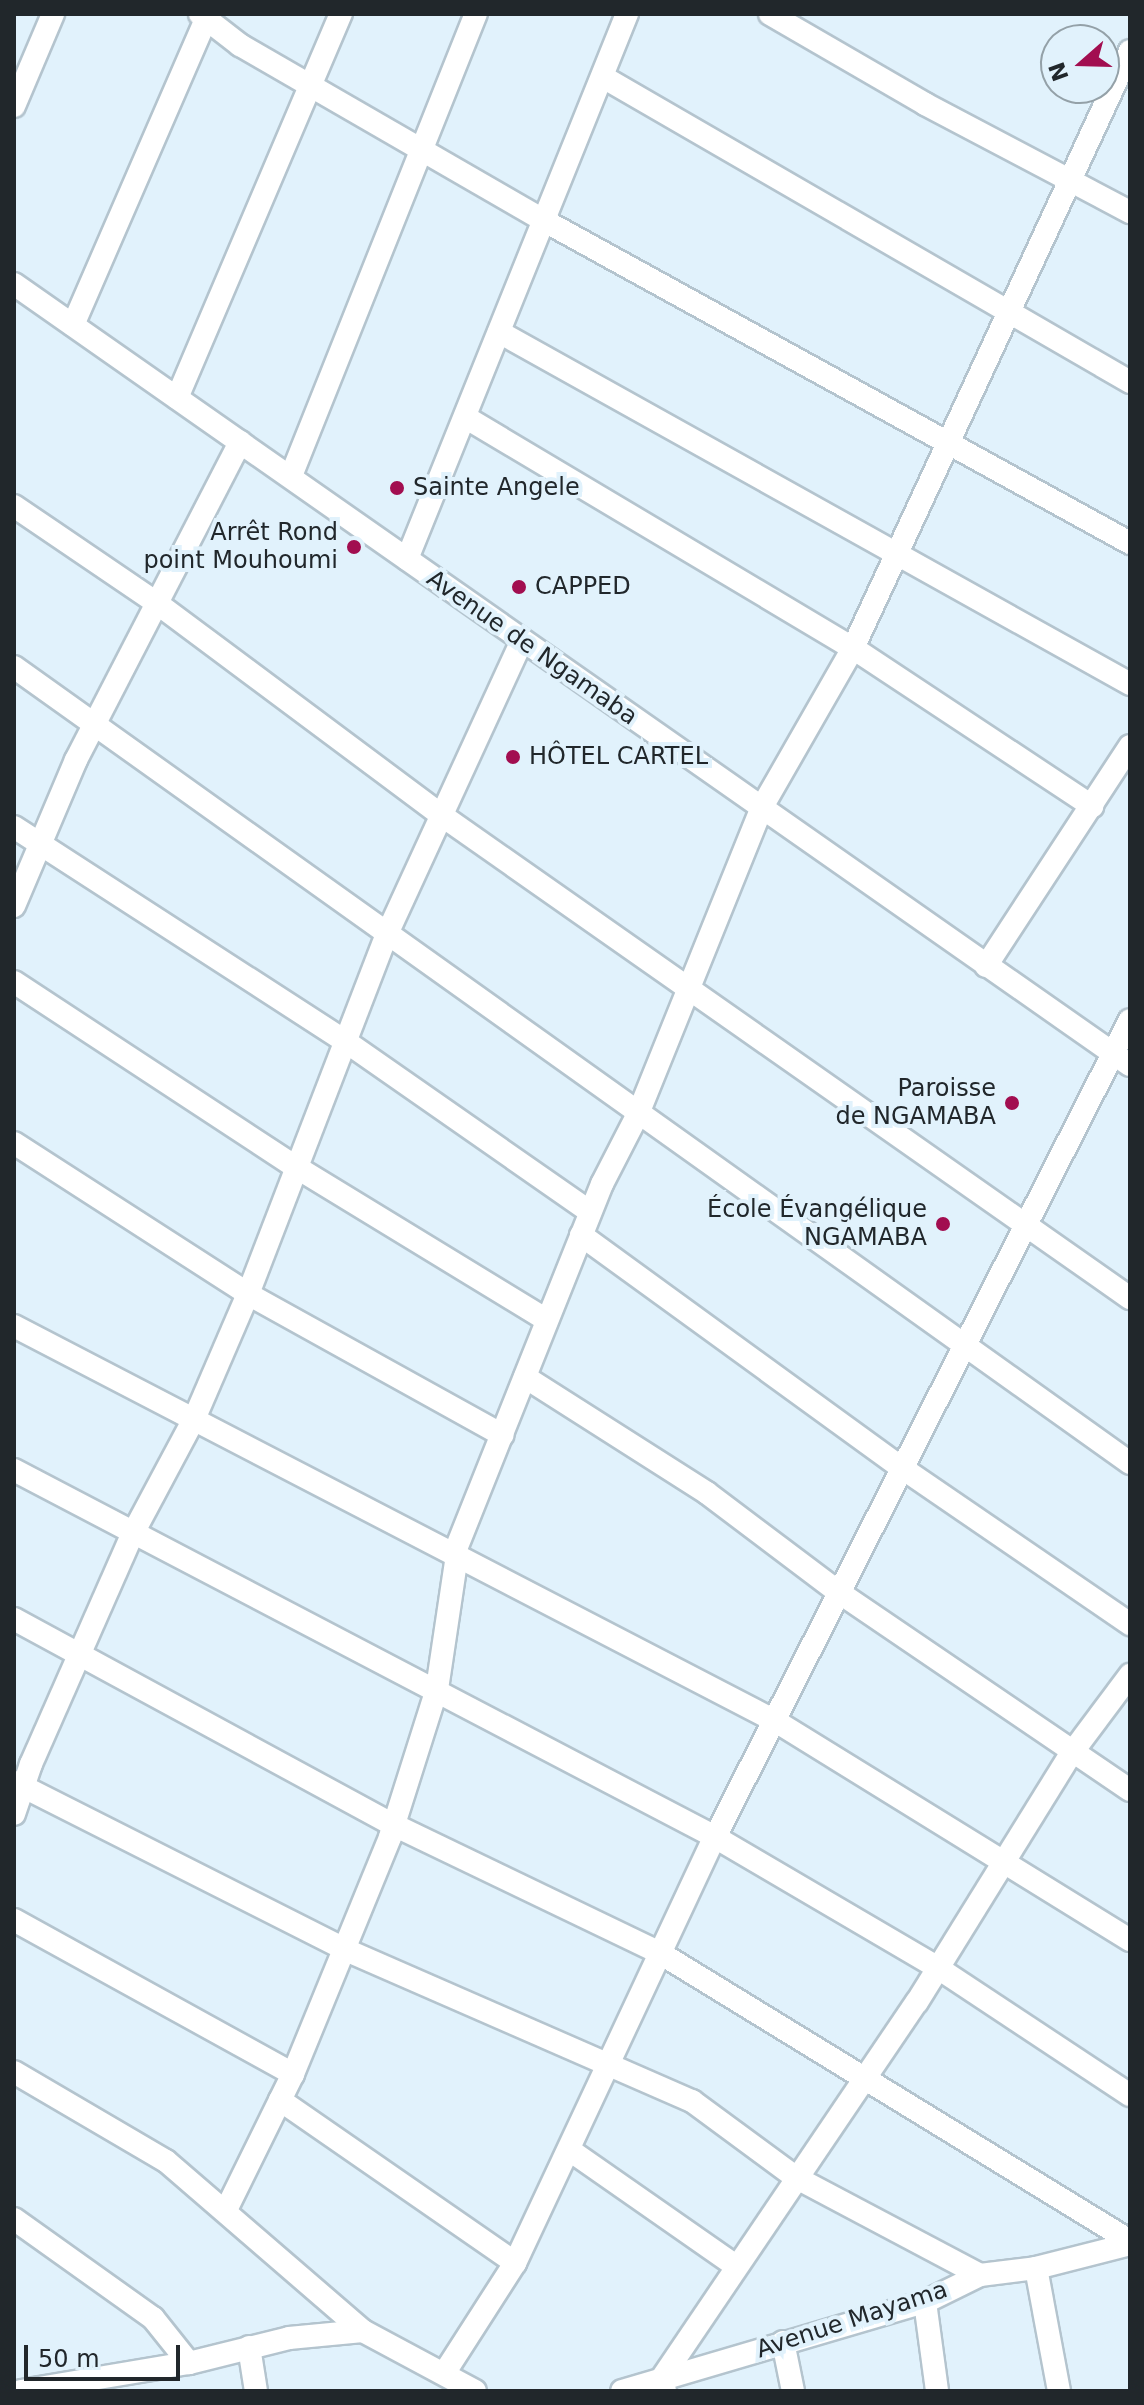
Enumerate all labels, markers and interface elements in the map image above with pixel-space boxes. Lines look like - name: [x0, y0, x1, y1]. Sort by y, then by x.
- north arrow: [1040, 24, 1120, 104]
- text: N: [1044, 59, 1074, 85]
- place label: Sainte Angele: [413, 474, 580, 502]
- marker: Sainte Angele: [388, 479, 406, 497]
- place label: Arrêt Rond point Mouhoumi: [143, 519, 338, 575]
- marker: Arrêt Rond point Mouhoumi: [345, 538, 363, 556]
- street label: Avenue de Ngamaba: [421, 564, 643, 732]
- place label: CAPPED: [535, 573, 631, 601]
- marker: CAPPED: [510, 578, 528, 596]
- place label: HÔTEL CARTEL: [529, 743, 708, 771]
- marker: HÔTEL CARTEL: [504, 748, 522, 766]
- place label: Paroisse de NGAMABA: [835, 1075, 996, 1131]
- marker: Paroisse de NGAMABA: [1003, 1094, 1021, 1112]
- place label: École Évangélique NGAMABA: [707, 1196, 927, 1252]
- marker: École Évangélique NGAMABA: [934, 1215, 952, 1233]
- street label: Avenue Mayama: [753, 2276, 951, 2364]
- scale bar: [28, 2329, 184, 2379]
- text: 50 m: [38, 2345, 100, 2373]

